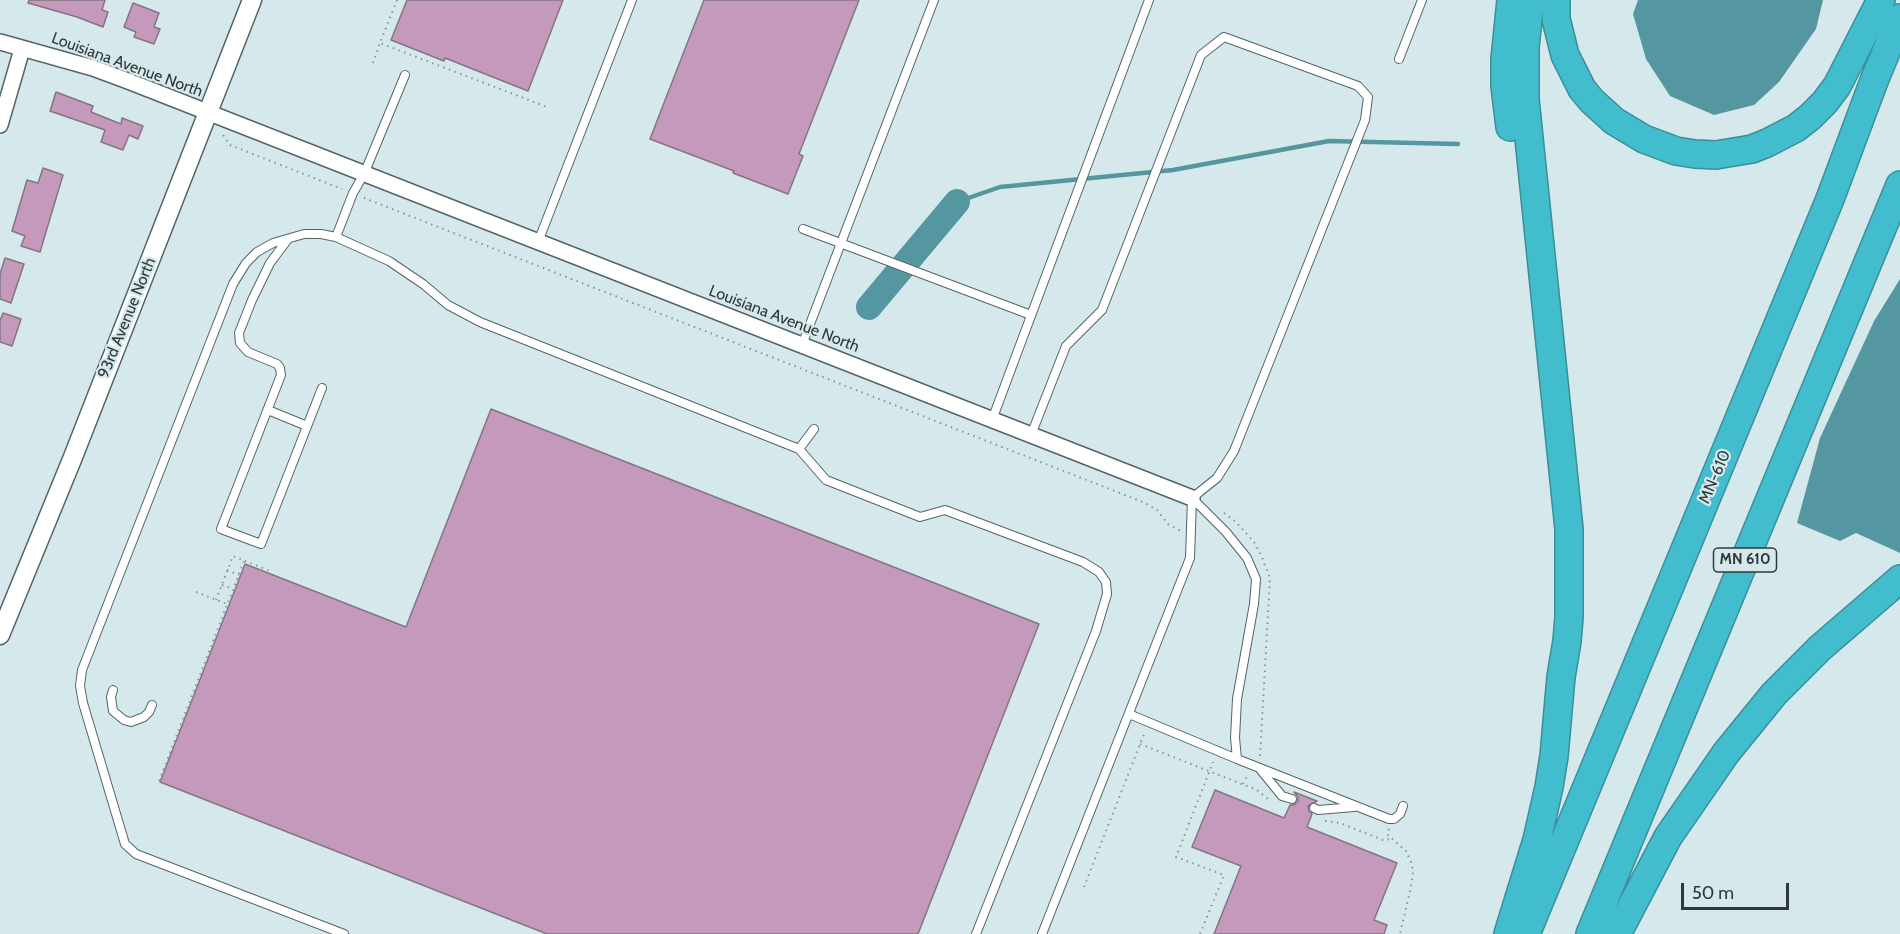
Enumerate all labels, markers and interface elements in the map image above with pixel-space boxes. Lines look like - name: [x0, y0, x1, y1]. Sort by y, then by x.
- street label: Louisiana Avenue North: [49, 29, 205, 101]
- street label: 93rd Avenue North: [94, 255, 160, 381]
- street label: Louisiana Avenue North: [706, 281, 862, 357]
- street label: MN-610: [1695, 447, 1735, 507]
- road number: MN 610: [1714, 548, 1776, 572]
- scale bar: [1684, 871, 1792, 909]
- text: 50 m: [1692, 882, 1734, 904]

